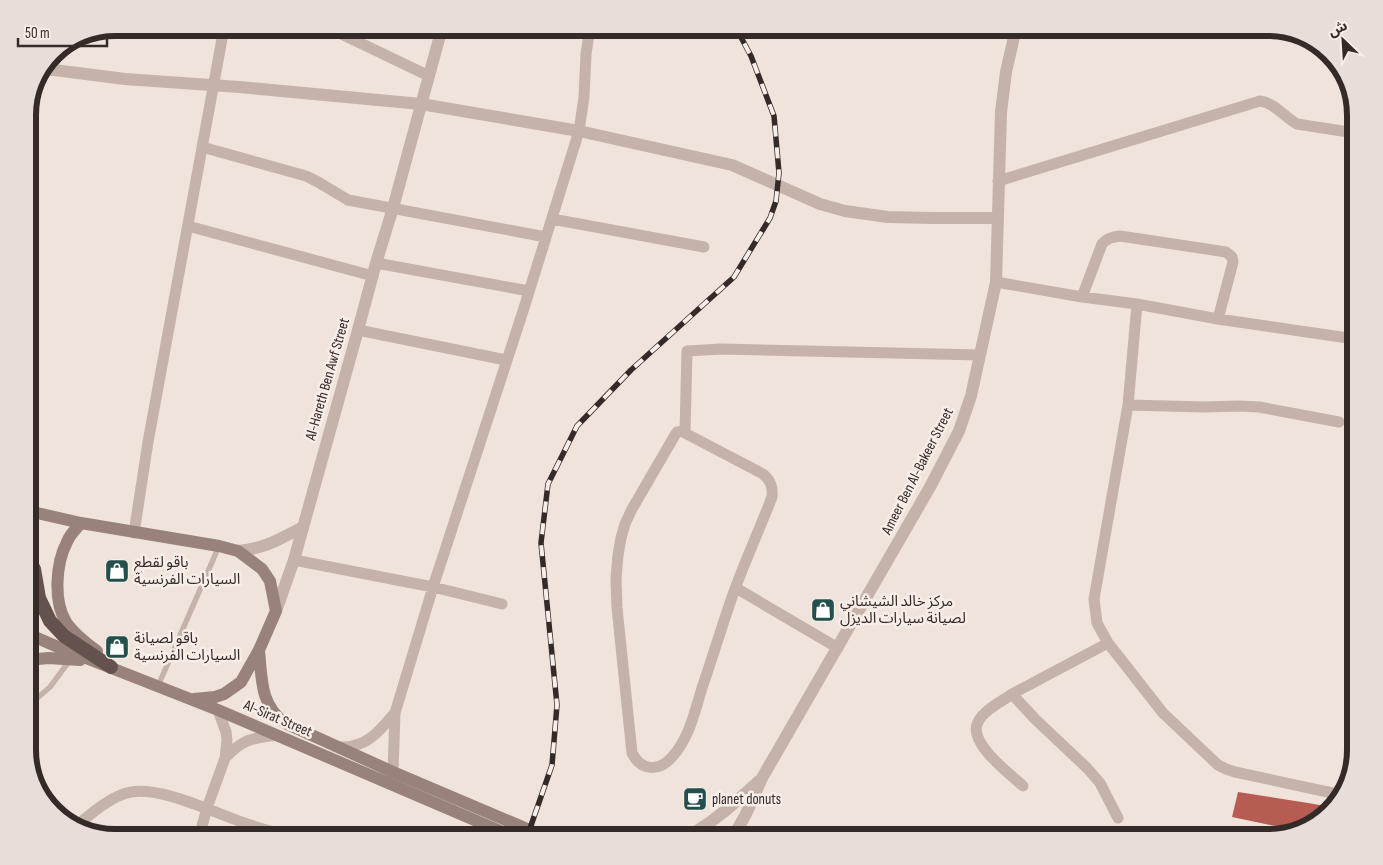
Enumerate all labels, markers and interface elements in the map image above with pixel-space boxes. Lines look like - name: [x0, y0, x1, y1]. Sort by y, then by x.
- scale bar: [18, 15, 106, 47]
- north arrow: [1318, 15, 1368, 65]
- text: ش: [1325, 17, 1350, 40]
- text: 50 m: [25, 24, 50, 43]
- street label: Al-Hareth Ben Awf Street: [301, 315, 354, 443]
- street label: Ameer Ben Al-Bakeer Street: [877, 404, 958, 539]
- place label: باقو لقطع السيارات الفرنسية: [134, 553, 240, 589]
- shop icon: باقو لقطع السيارات الفرنسية: [104, 558, 130, 584]
- place label: مركز خالد الشيشاني لصيانة سيارات الديزل: [840, 592, 966, 628]
- shop icon: مركز خالد الشيشاني لصيانة سيارات الديزل: [810, 597, 836, 623]
- place label: باقو لصيانة السيارات الفرنسية: [134, 629, 240, 665]
- shop icon: باقو لصيانة السيارات الفرنسية: [104, 634, 130, 660]
- street label: Al-Sirat Street: [240, 695, 315, 742]
- cafe icon: planet donuts: [682, 786, 708, 812]
- place label: planet donuts: [712, 790, 781, 809]

